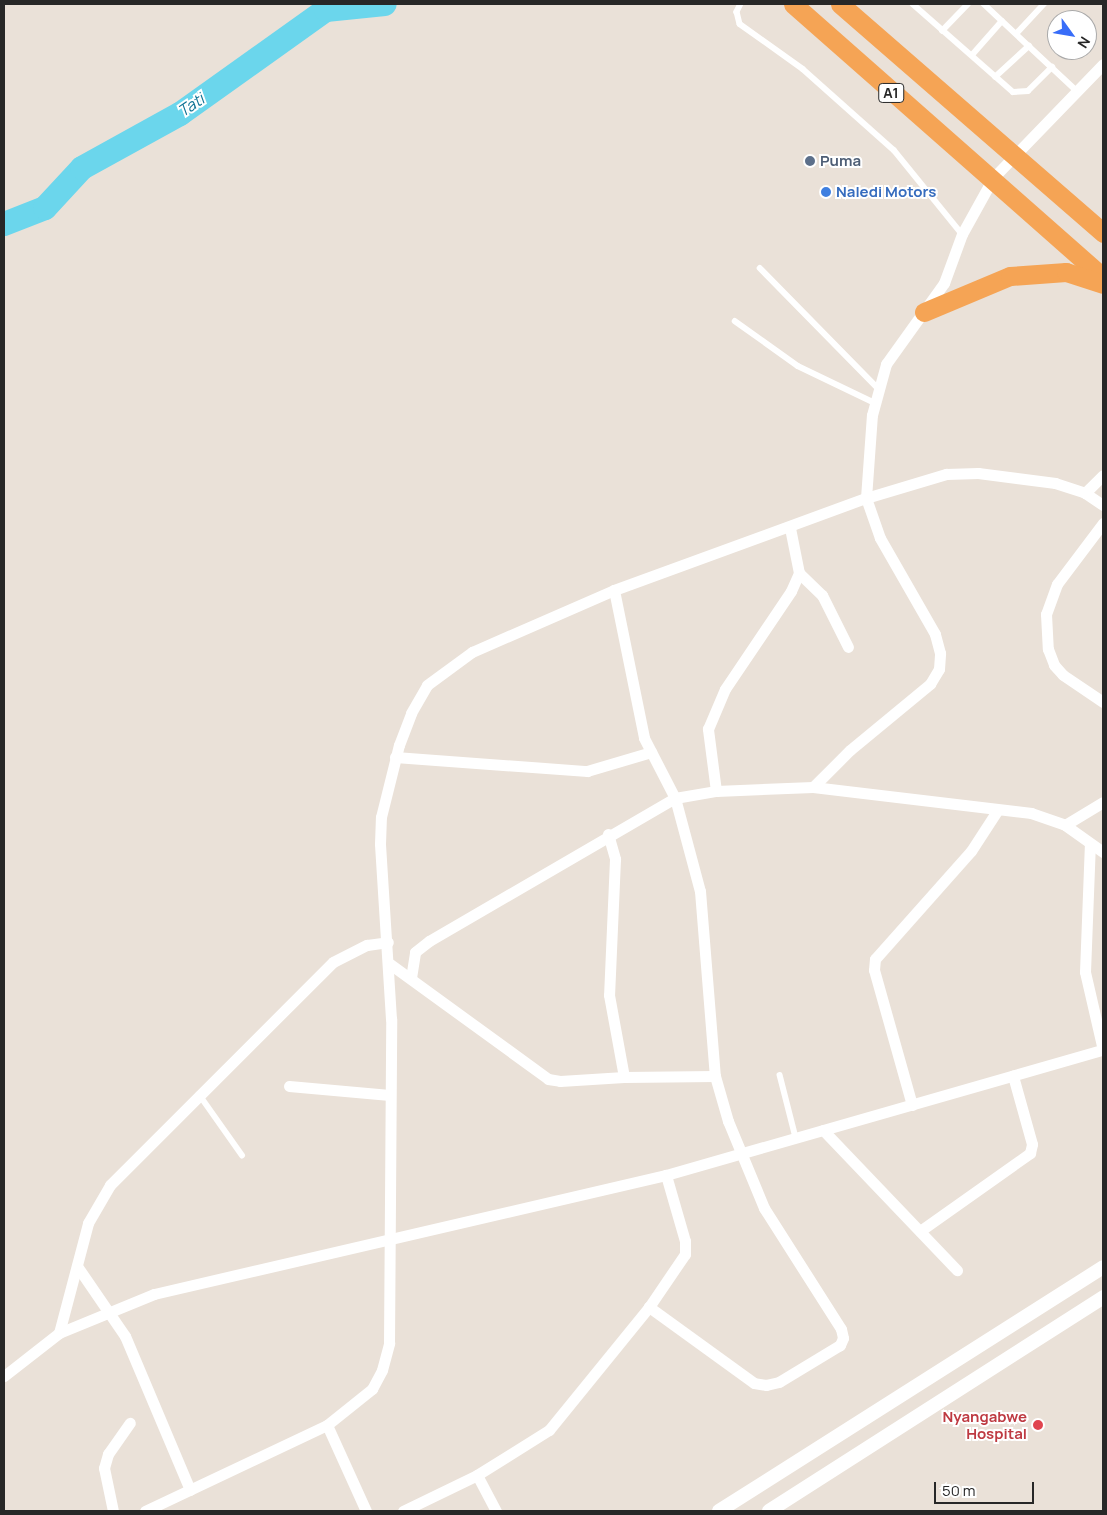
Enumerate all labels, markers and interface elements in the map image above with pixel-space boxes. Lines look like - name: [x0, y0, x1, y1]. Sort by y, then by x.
- north arrow: [1047, 10, 1097, 60]
- text: N: [1074, 33, 1095, 52]
- road number: A1: [877, 82, 905, 105]
- water label: Tati: [174, 89, 208, 121]
- place label: Puma: [820, 152, 861, 170]
- marker: Puma: [804, 155, 816, 167]
- place label: Naledi Motors: [836, 183, 936, 201]
- marker: Naledi Motors: [820, 186, 832, 198]
- place label: Nyangabwe Hospital: [943, 1407, 1027, 1442]
- marker: Nyangabwe Hospital: [1031, 1418, 1045, 1432]
- scale bar: [937, 1472, 1037, 1504]
- text: 50 m: [942, 1480, 976, 1501]

